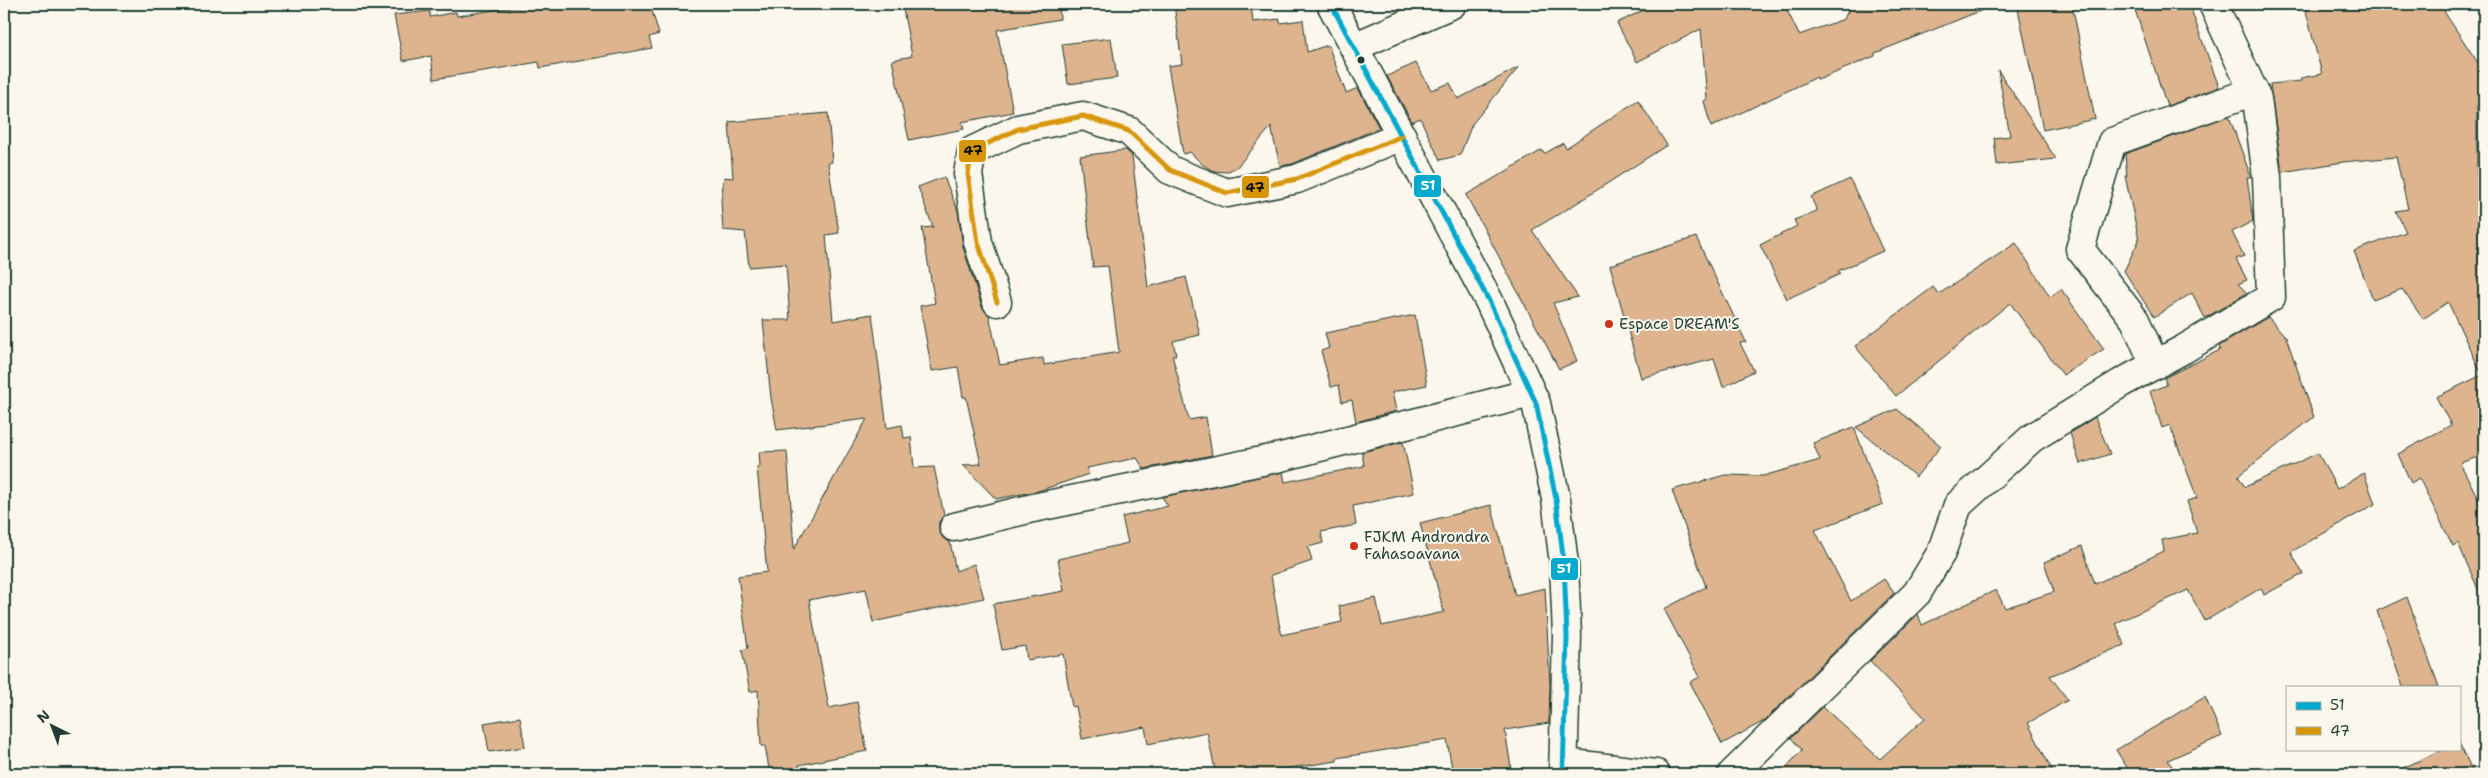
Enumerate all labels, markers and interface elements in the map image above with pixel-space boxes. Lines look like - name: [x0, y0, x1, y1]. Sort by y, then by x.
- unlabelled marker: [1356, 55, 1366, 65]
- line badge: 47: [958, 139, 987, 163]
- text: 47: [963, 141, 983, 159]
- line badge: 51: [1413, 174, 1442, 198]
- line badge: 47: [1241, 175, 1270, 199]
- text: 51: [1421, 176, 1435, 194]
- text: 47: [1245, 178, 1265, 196]
- place label: Espace DREAM'S: [1619, 314, 1739, 334]
- marker: Espace DREAM'S: [1603, 318, 1615, 330]
- place label: FJKM Androndra Fahasoavana: [1364, 527, 1490, 564]
- marker: FJKM Androndra Fahasoavana: [1348, 540, 1360, 552]
- line badge: 51: [1550, 557, 1579, 581]
- text: 51: [1557, 559, 1571, 577]
- legend: [2286, 686, 2460, 750]
- text: 51: [2330, 695, 2345, 715]
- north arrow: [28, 700, 78, 750]
- text: N: [33, 706, 53, 727]
- text: 47: [2330, 721, 2350, 741]

